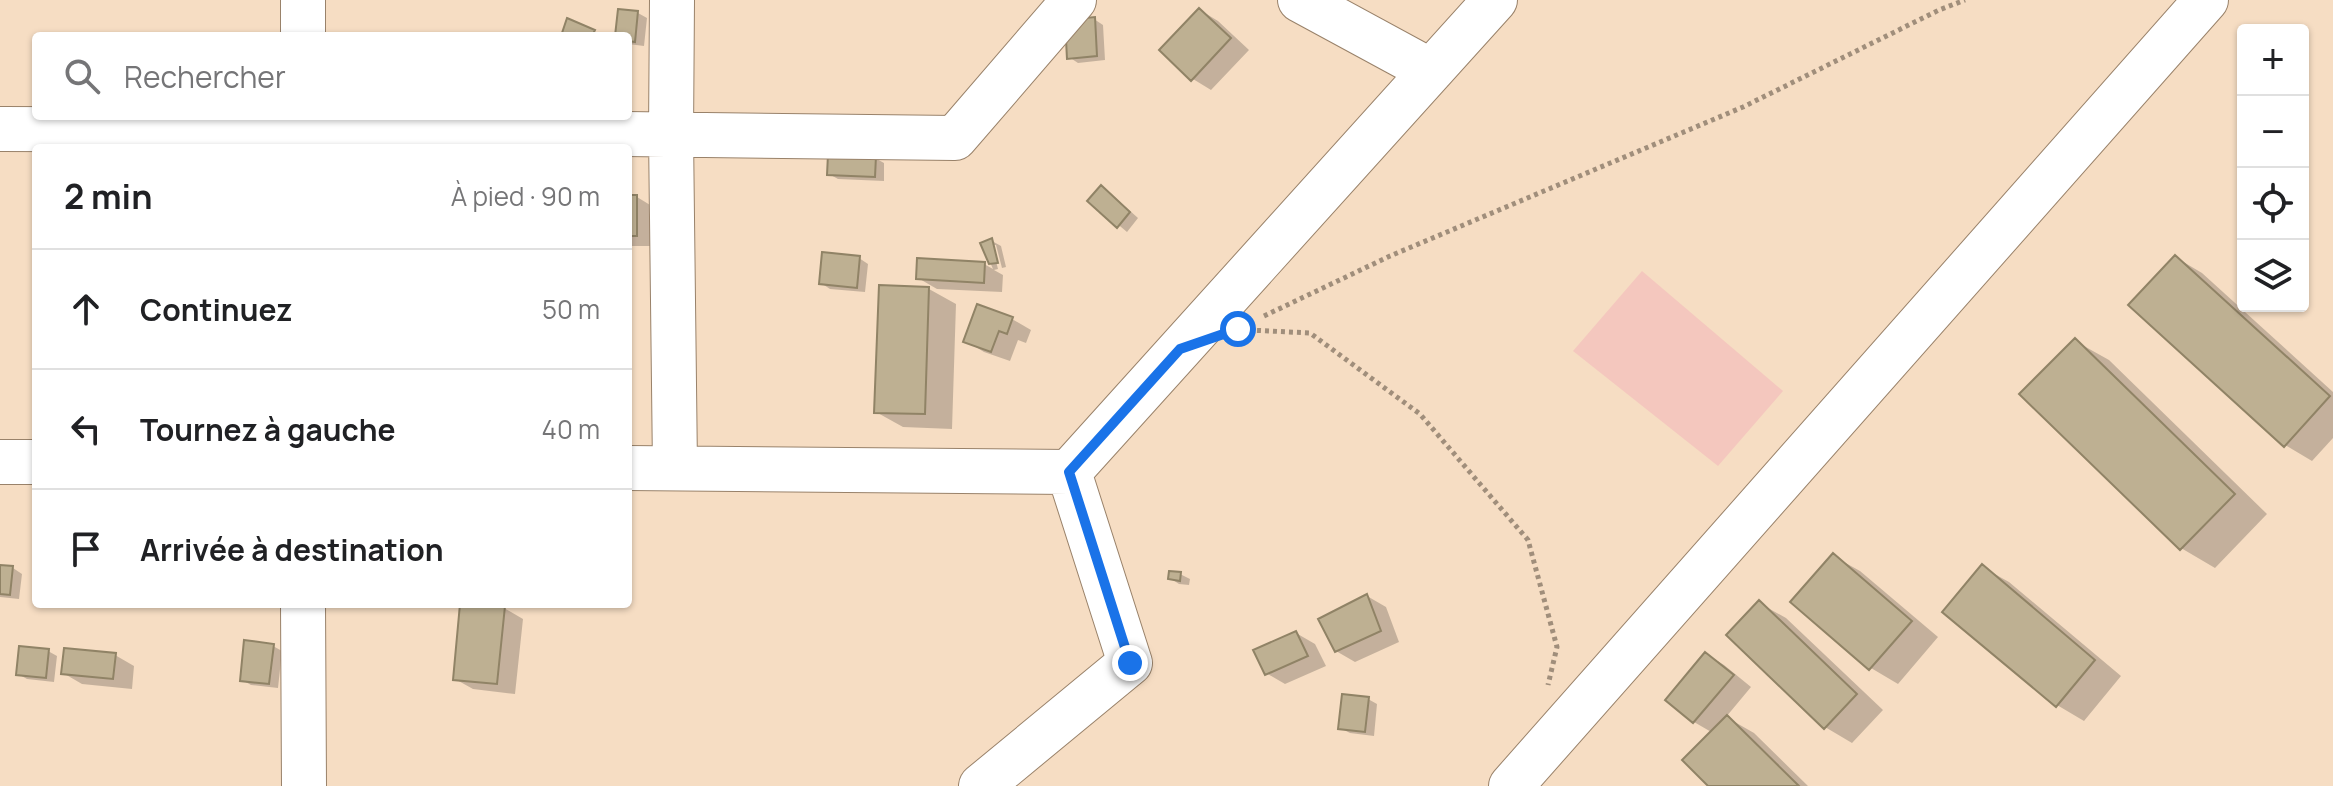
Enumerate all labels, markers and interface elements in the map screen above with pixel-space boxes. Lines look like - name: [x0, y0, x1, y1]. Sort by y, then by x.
- map controls: [2237, 24, 2309, 312]
- button: +: [2237, 24, 2309, 96]
- search box: [32, 32, 632, 120]
- icon: search: [60, 54, 104, 98]
- text: Rechercher: [124, 56, 286, 97]
- button: −: [2237, 96, 2309, 168]
- button: locate: [2237, 168, 2309, 240]
- text: 2 min: [64, 173, 152, 219]
- text: À pied · 90 m: [451, 178, 600, 214]
- button: layers: [2237, 240, 2309, 312]
- icon: ahead: [64, 287, 108, 331]
- text: Continuez: [140, 289, 292, 330]
- text: 50 m: [542, 291, 600, 327]
- route start: [1220, 311, 1256, 347]
- icon: left: [64, 407, 108, 451]
- text: Tournez à gauche: [140, 409, 396, 450]
- text: 40 m: [542, 411, 600, 447]
- icon: arrive: [64, 527, 108, 571]
- text: Arrivée à destination: [140, 529, 443, 570]
- route end: [1112, 645, 1148, 681]

